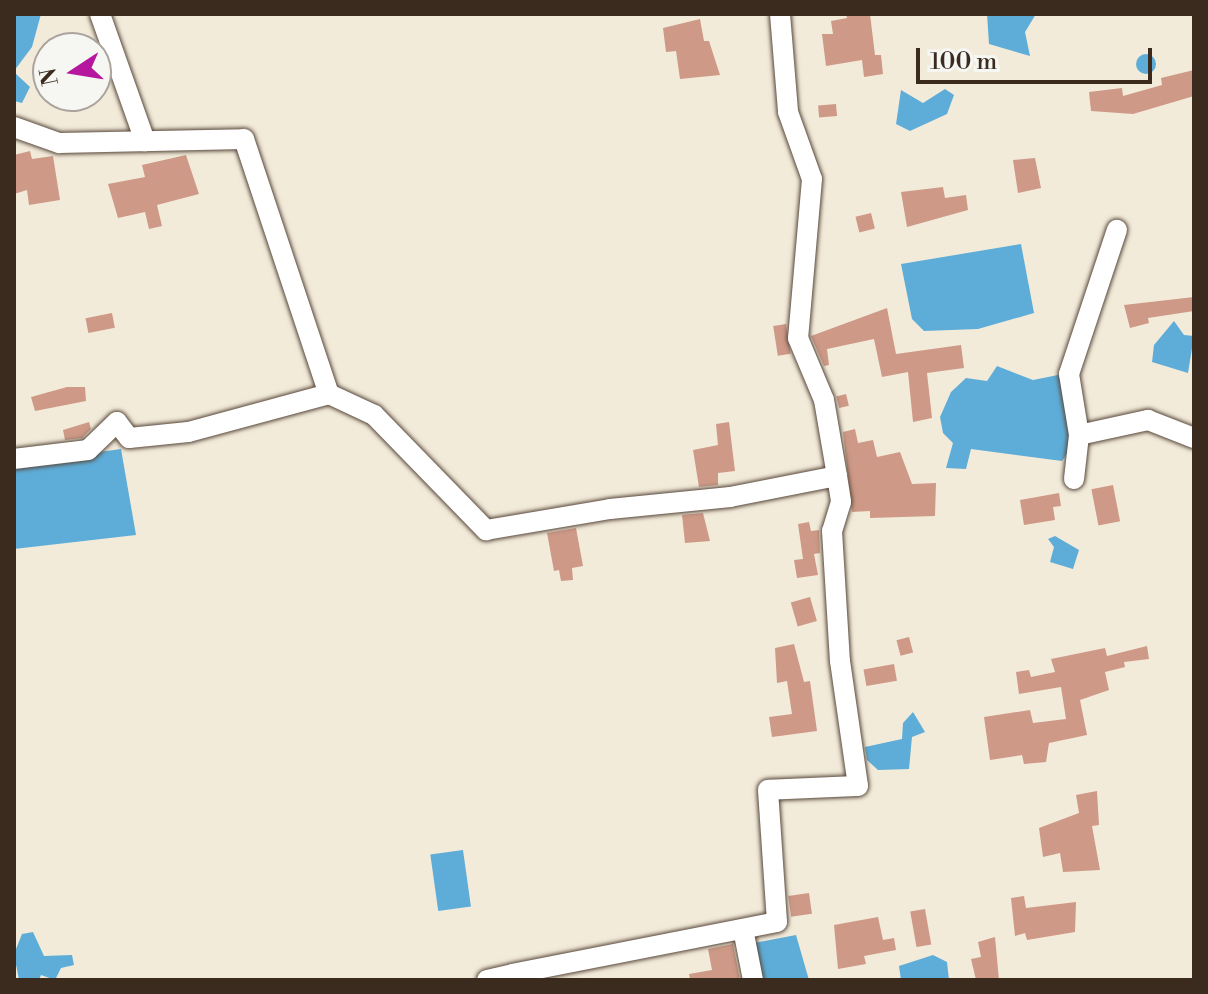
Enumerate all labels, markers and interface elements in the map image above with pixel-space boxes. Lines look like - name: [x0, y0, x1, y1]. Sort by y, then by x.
- north arrow: [32, 32, 112, 112]
- scale bar: [920, 32, 1156, 82]
- text: 100 m: [930, 47, 997, 77]
- text: N: [35, 65, 65, 88]

